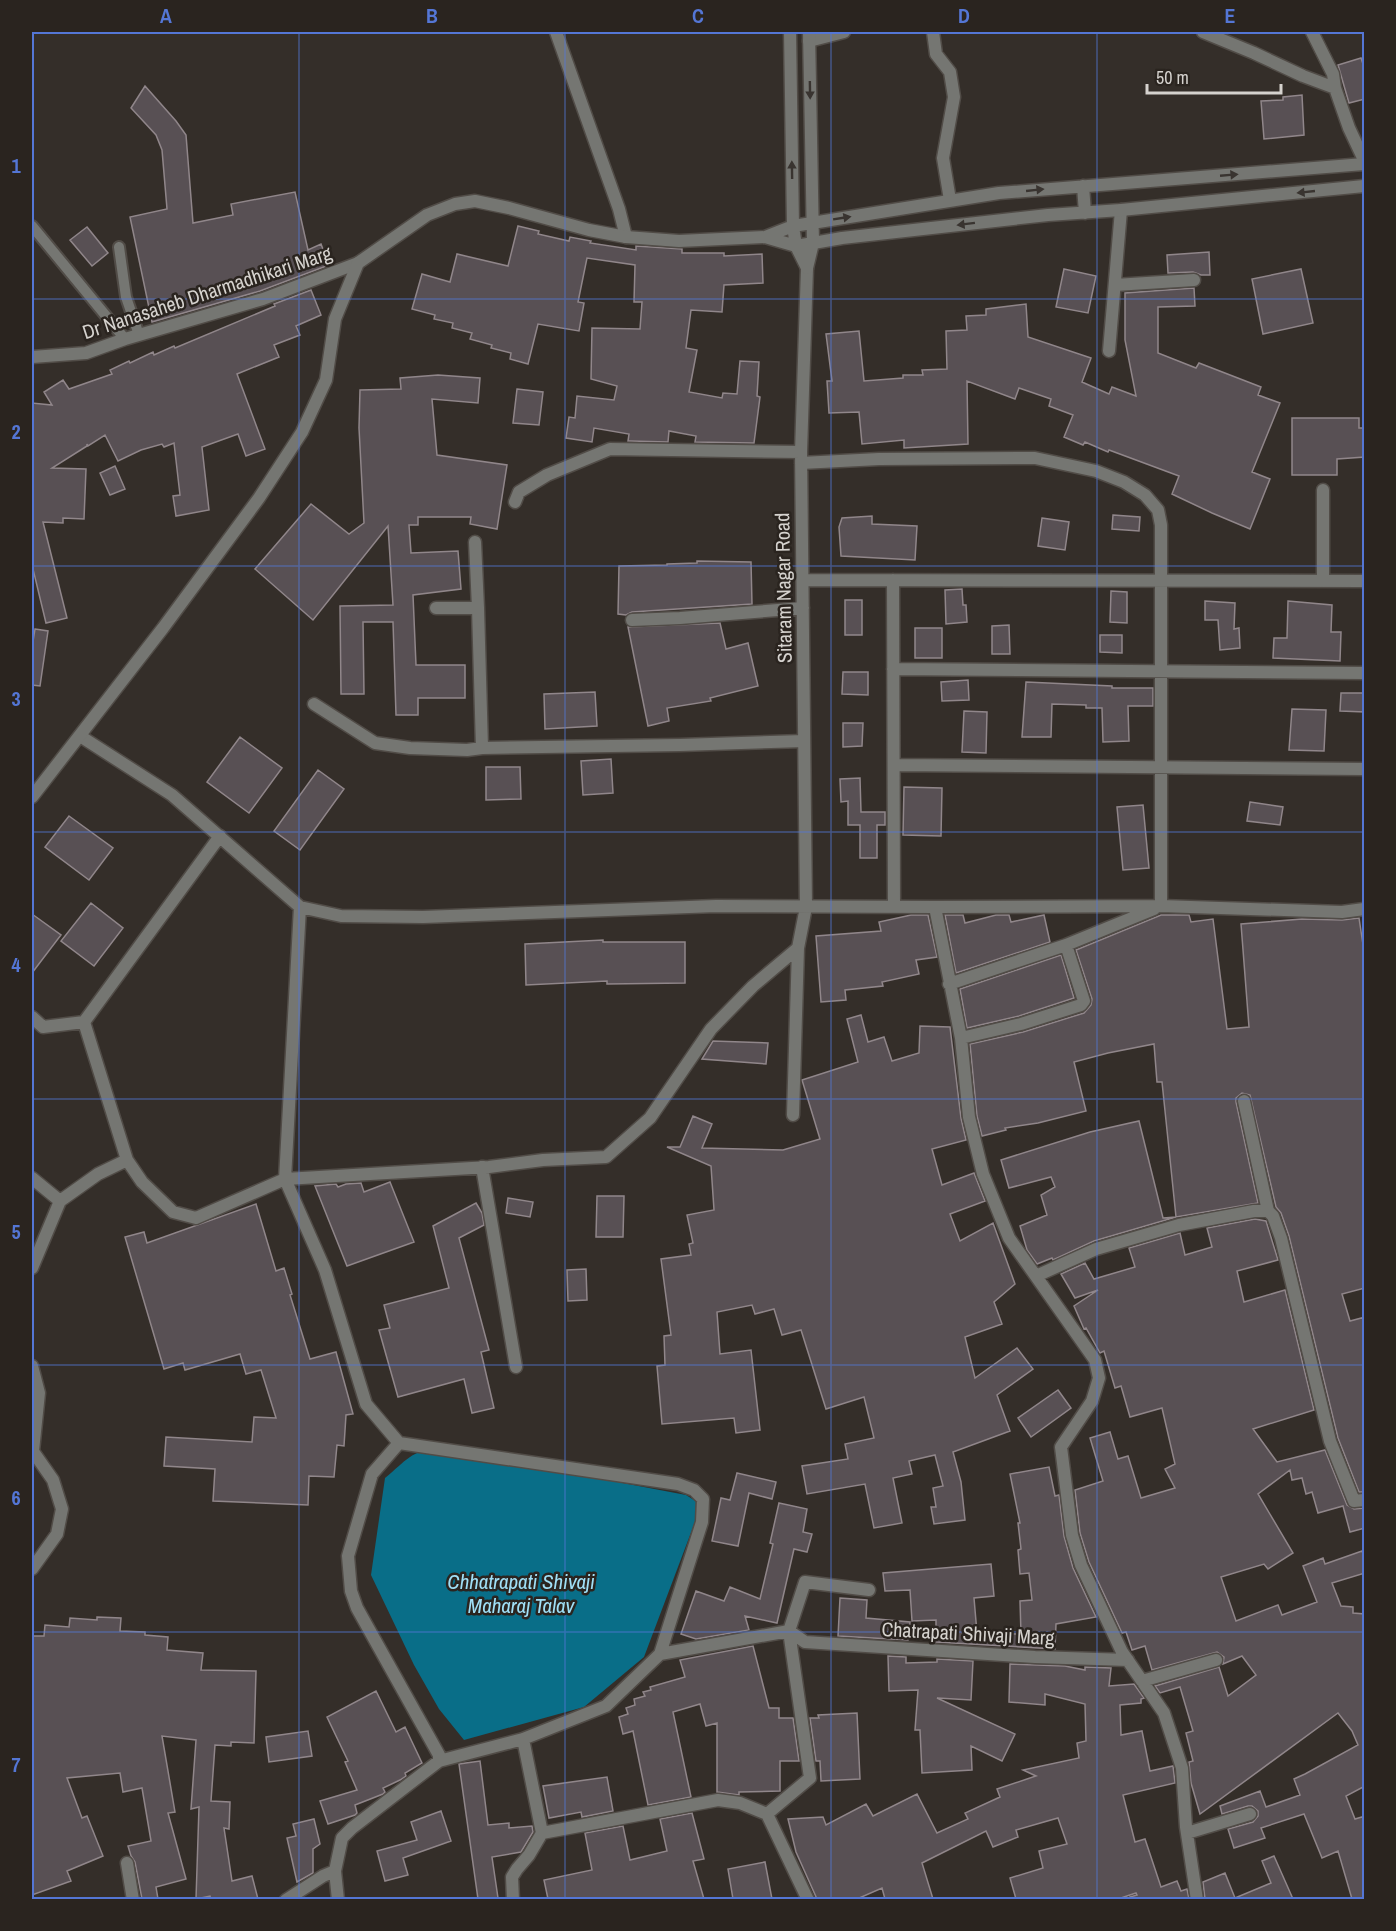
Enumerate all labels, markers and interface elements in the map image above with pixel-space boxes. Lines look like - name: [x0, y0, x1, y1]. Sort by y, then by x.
- text: A: [160, 2, 172, 29]
- text: B: [426, 2, 438, 29]
- text: C: [692, 2, 704, 29]
- text: D: [958, 2, 970, 29]
- text: E: [1225, 2, 1236, 29]
- scale bar: [1147, 57, 1280, 95]
- text: 50 m: [1156, 65, 1189, 90]
- one-way arrow: [805, 80, 815, 99]
- text: 1: [11, 152, 21, 179]
- one-way arrow: [787, 160, 797, 179]
- one-way arrow: [1220, 170, 1239, 179]
- one-way arrow: [1026, 185, 1045, 195]
- one-way arrow: [1297, 187, 1316, 197]
- one-way arrow: [833, 213, 852, 222]
- one-way arrow: [956, 219, 975, 229]
- street label: Dr Nanasaheb Dharmadhikari Marg: [79, 239, 335, 345]
- text: 2: [11, 418, 21, 445]
- street label: Sitaram Nagar Road: [768, 513, 798, 663]
- text: 3: [11, 685, 21, 712]
- text: 4: [11, 951, 21, 978]
- text: 5: [11, 1218, 21, 1245]
- text: 6: [11, 1484, 21, 1511]
- water label: Chhatrapati Shivaji Maharaj Talav: [447, 1567, 595, 1620]
- street label: Chatrapati Shivaji Marg: [881, 1615, 1055, 1651]
- text: 7: [11, 1751, 21, 1778]

